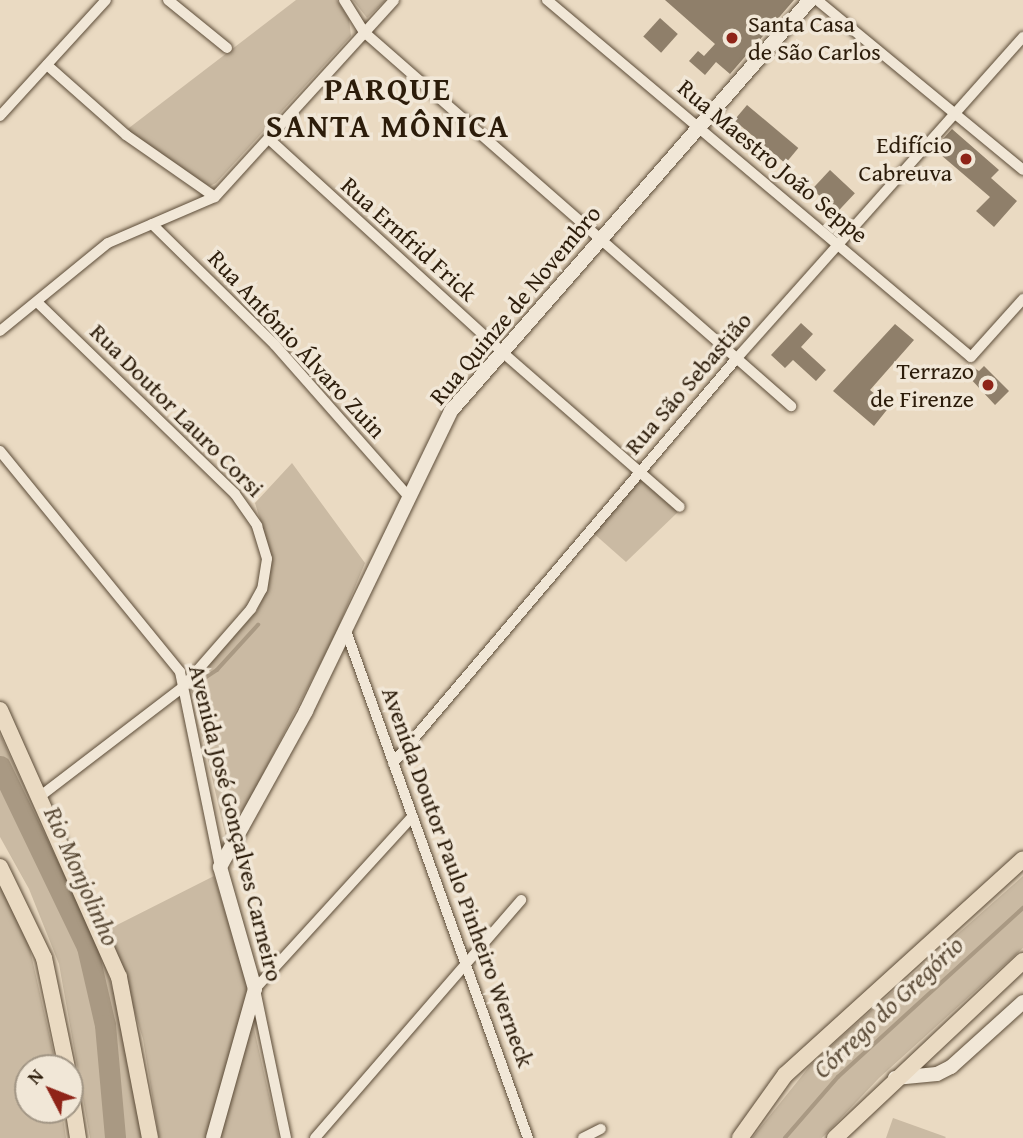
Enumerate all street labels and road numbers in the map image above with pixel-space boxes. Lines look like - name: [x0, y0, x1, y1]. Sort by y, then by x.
- street label: Rua Maestro João Seppe: [672, 73, 874, 249]
- street label: Rua Ernfrid Frick: [335, 171, 483, 307]
- street label: Rua Quinze de Novembro: [423, 199, 607, 411]
- street label: Rua Antônio Álvaro Zuin: [202, 244, 392, 444]
- street label: Rua São Sebastião: [618, 306, 758, 460]
- street label: Rua Doutor Lauro Corsi: [84, 317, 270, 503]
- street label: Avenida José Gonçalves Carneiro: [183, 662, 289, 984]
- street label: Avenida Doutor Paulo Pinheiro Werneck: [376, 683, 540, 1071]

